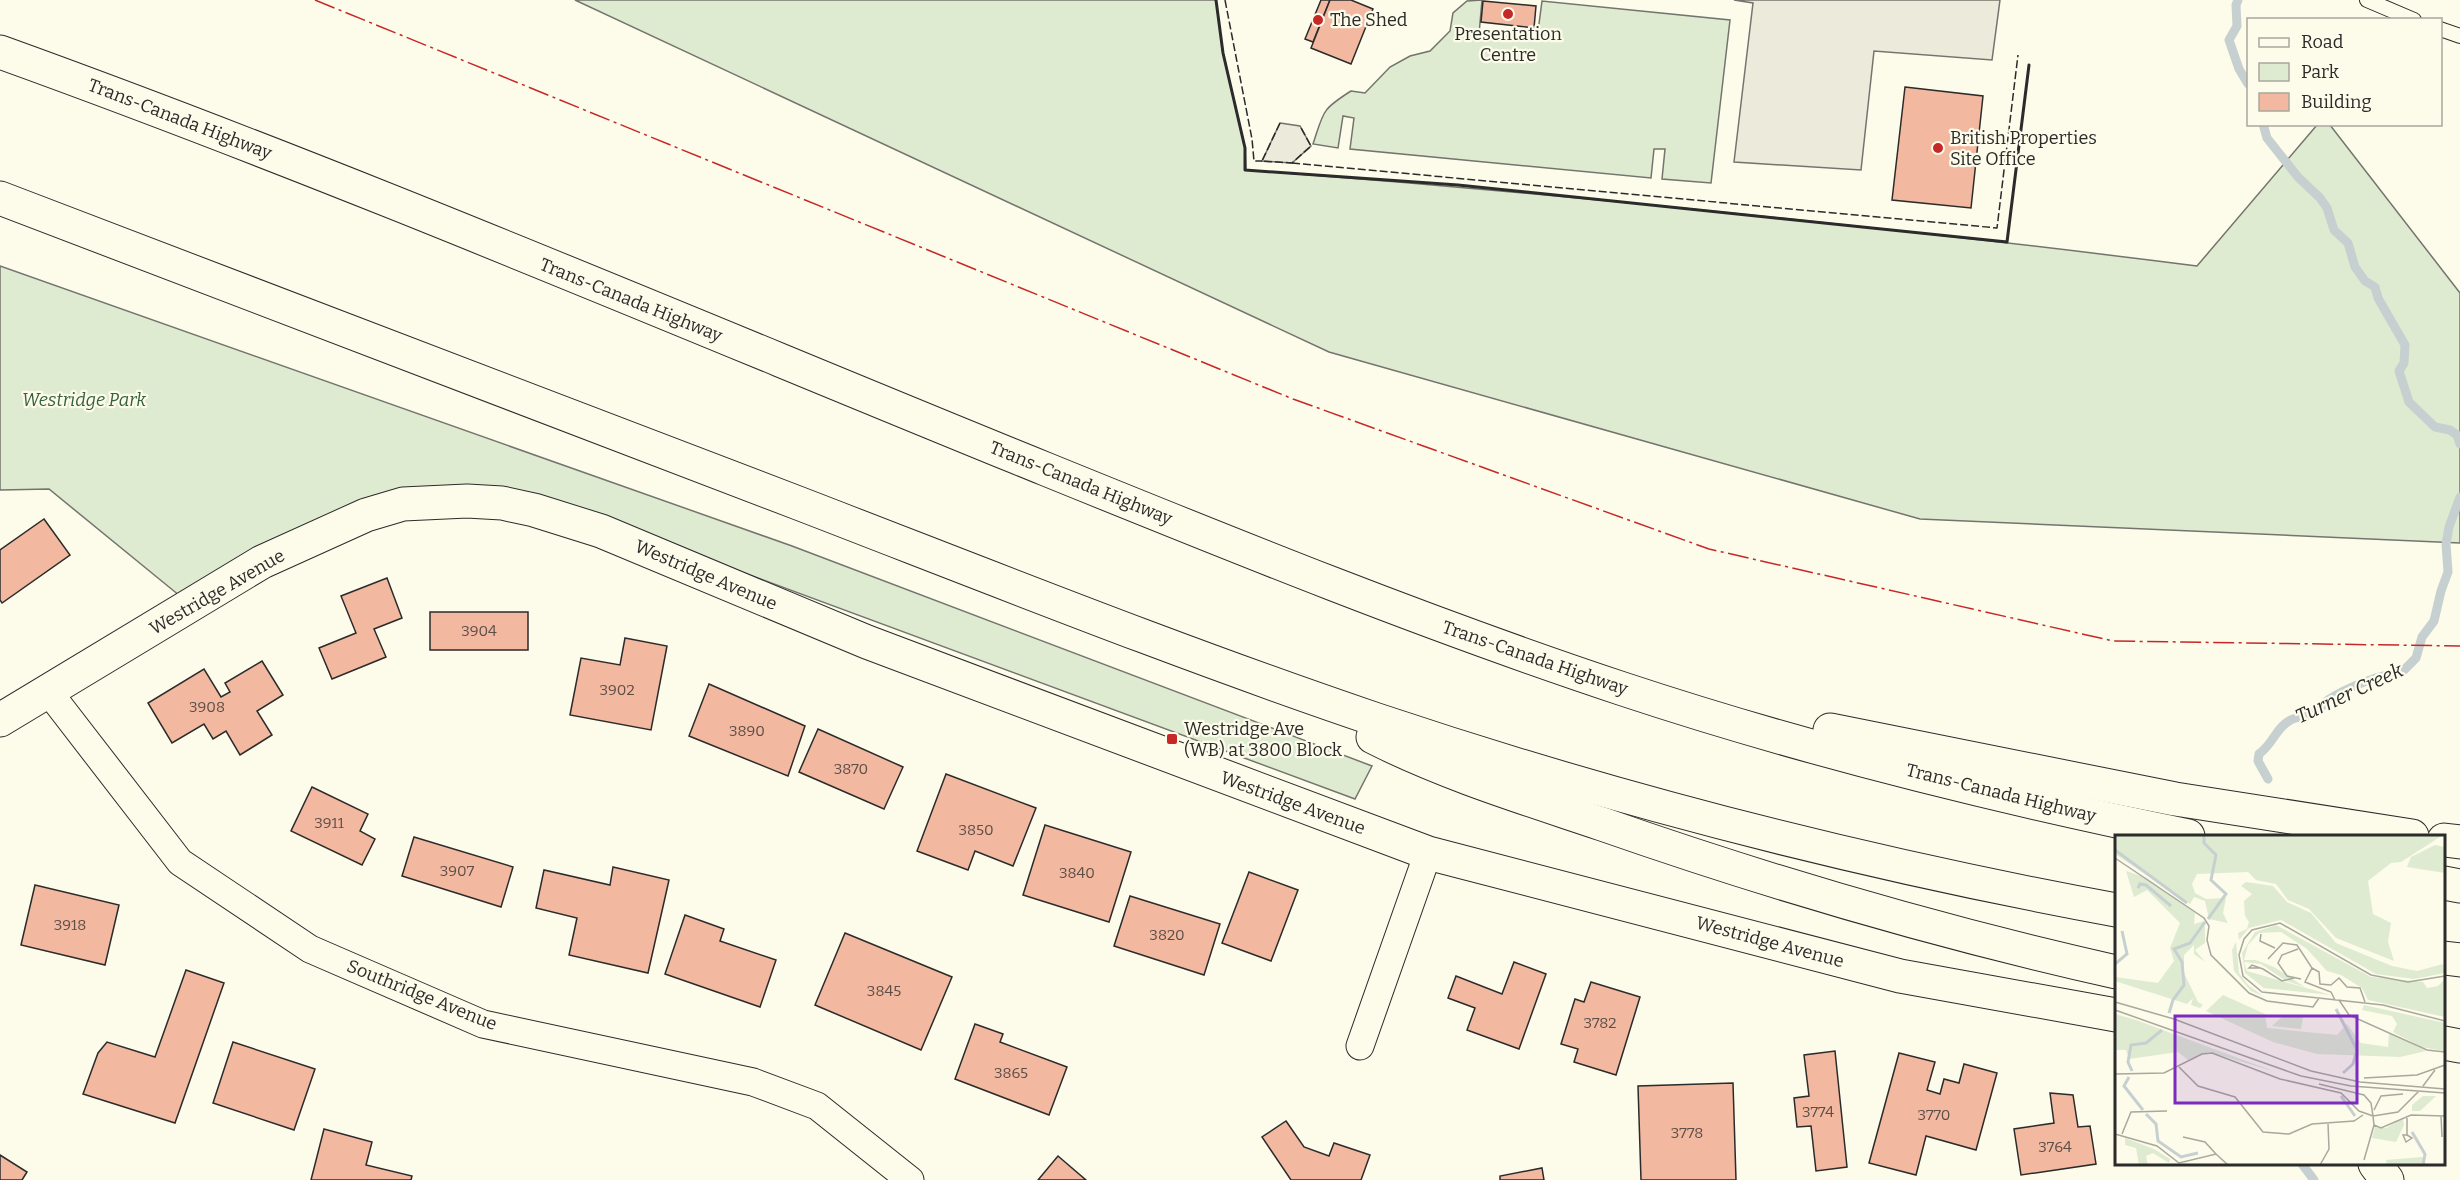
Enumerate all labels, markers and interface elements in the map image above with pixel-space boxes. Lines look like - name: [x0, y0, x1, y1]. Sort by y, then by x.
- marker: Presentation Centre: [1501, 7, 1515, 21]
- place label: The Shed: [1330, 9, 1408, 31]
- marker: The Shed: [1311, 13, 1325, 27]
- legend: [2247, 18, 2442, 126]
- place label: Presentation Centre: [1454, 23, 1562, 66]
- text: Road: [2301, 31, 2344, 53]
- text: Park: [2301, 61, 2340, 83]
- street label: Trans-Canada Highway: [85, 74, 275, 164]
- text: Building: [2301, 91, 2372, 113]
- place label: British Properties Site Office: [1950, 127, 2097, 170]
- marker: British Properties Site Office: [1931, 141, 1945, 155]
- street label: Trans-Canada Highway: [537, 253, 726, 347]
- park label: Westridge Park: [22, 389, 146, 411]
- street label: Trans-Canada Highway: [987, 436, 1176, 530]
- street label: Westridge Avenue: [632, 535, 780, 615]
- street label: Westridge Avenue: [146, 544, 288, 640]
- street label: Trans-Canada Highway: [1439, 616, 1631, 700]
- house number: 3904: [461, 622, 497, 640]
- water label: Turner Creek: [2291, 658, 2407, 728]
- house number: 3902: [599, 681, 635, 699]
- house number: 3908: [189, 698, 225, 716]
- place label: Westridge Ave (WB) at 3800 Block: [1184, 718, 1343, 761]
- house number: 3890: [729, 722, 765, 740]
- marker: Westridge Ave (WB) at 3800 Block: [1165, 732, 1179, 746]
- street label: Trans-Canada Highway: [1904, 759, 2099, 827]
- house number: 3870: [834, 760, 868, 778]
- street label: Westridge Avenue: [1218, 767, 1368, 839]
- house number: 3911: [314, 814, 344, 832]
- house number: 3850: [958, 821, 994, 839]
- inset map: [2115, 835, 2445, 1165]
- house number: 3907: [440, 862, 475, 880]
- house number: 3840: [1059, 864, 1095, 882]
- street label: Westridge Avenue: [1694, 912, 1846, 972]
- house number: 3918: [54, 916, 86, 934]
- house number: 3820: [1149, 926, 1185, 944]
- street label: Southridge Avenue: [344, 955, 500, 1035]
- house number: 3845: [867, 982, 901, 1000]
- house number: 3782: [1583, 1014, 1617, 1032]
- house number: 3865: [994, 1064, 1028, 1082]
- house number: 3774: [1802, 1103, 1834, 1121]
- house number: 3770: [1917, 1106, 1951, 1124]
- house number: 3778: [1671, 1124, 1703, 1142]
- house number: 3764: [2038, 1138, 2072, 1156]

